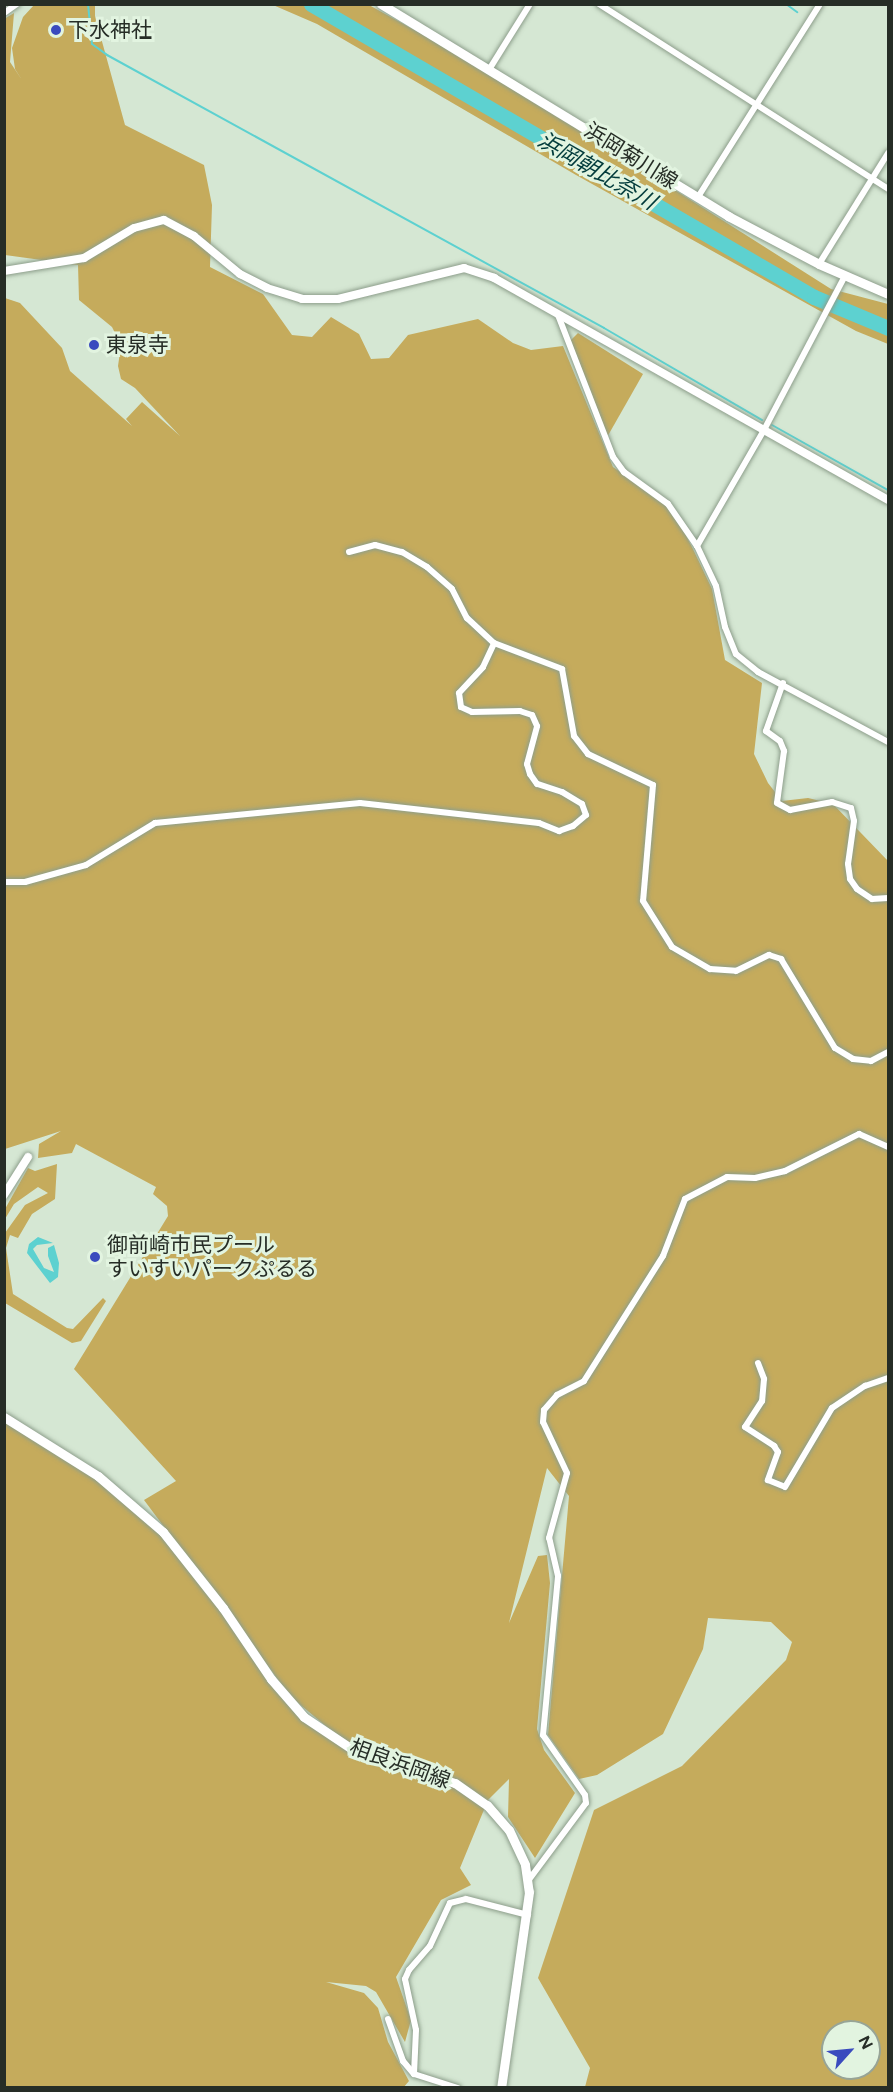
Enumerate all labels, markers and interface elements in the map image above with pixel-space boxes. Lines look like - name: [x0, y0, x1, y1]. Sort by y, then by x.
- place label: 下水神社: [68, 17, 152, 43]
- marker: 下水神社: [49, 23, 63, 37]
- street label: 浜岡菊川線: [580, 117, 682, 195]
- water label: 浜岡朝比奈川: [533, 127, 661, 215]
- place label: 東泉寺: [106, 332, 169, 358]
- marker: 東泉寺: [87, 338, 101, 352]
- place label: 御前崎市民プール すいすいパークぷるる: [107, 1232, 317, 1282]
- marker: 御前崎市民プール すいすいパークぷるる: [88, 1250, 102, 1264]
- street label: 相良浜岡線: [346, 1734, 454, 1794]
- north arrow: [821, 2020, 881, 2080]
- text: N: [854, 2033, 877, 2052]

